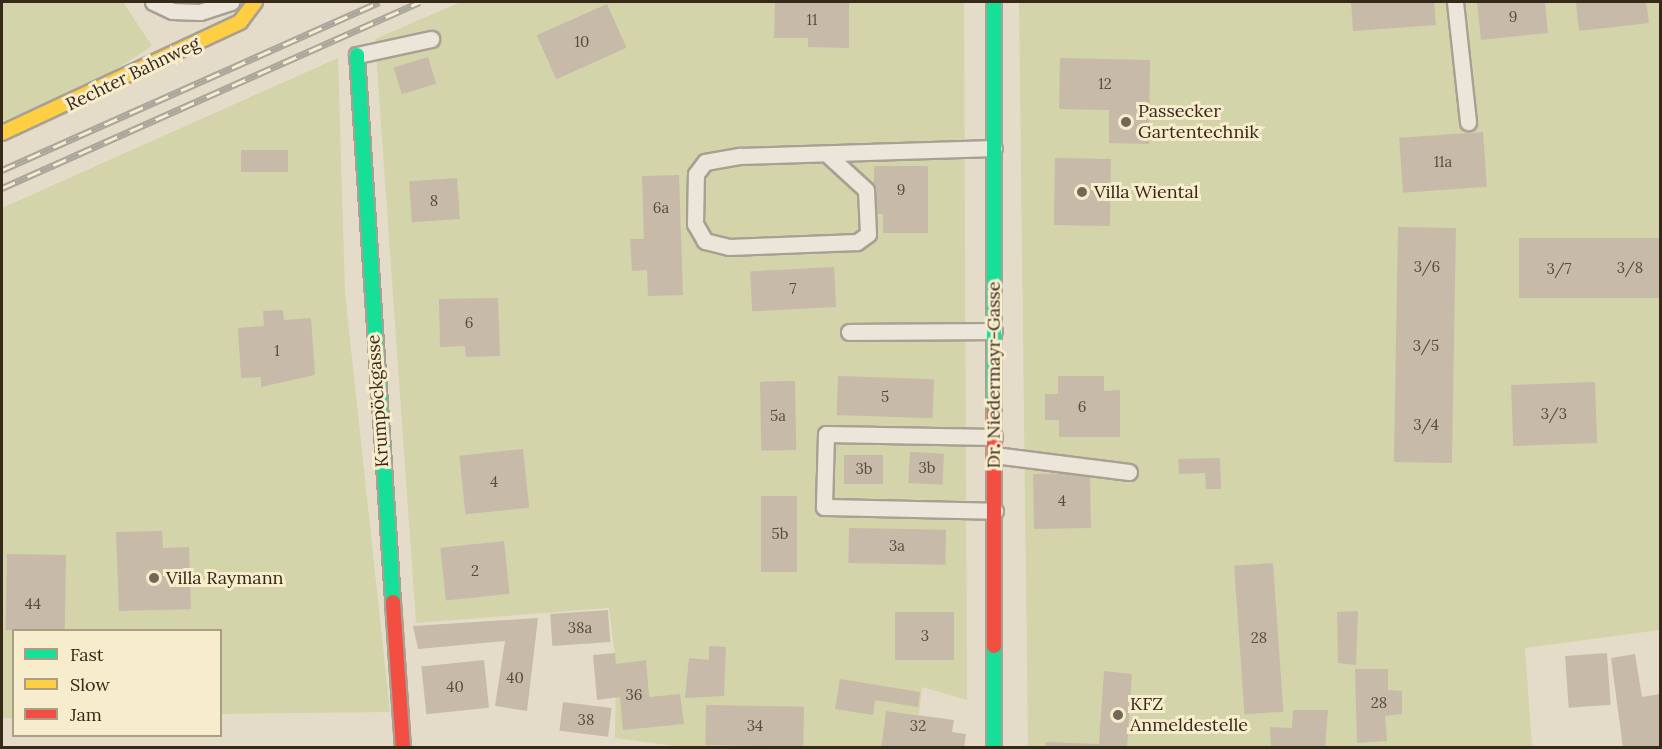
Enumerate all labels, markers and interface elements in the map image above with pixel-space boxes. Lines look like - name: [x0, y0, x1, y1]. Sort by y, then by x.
- house number: 9: [1509, 8, 1517, 26]
- house number: 11: [807, 11, 817, 29]
- street label: Rechter Bahnweg: [63, 32, 203, 116]
- house number: 10: [575, 33, 589, 51]
- house number: 12: [1098, 75, 1112, 93]
- place label: Passecker Gartentechnik: [1138, 101, 1259, 144]
- marker: Passecker Gartentechnik: [1119, 115, 1133, 129]
- house number: 11a: [1434, 153, 1452, 171]
- house number: 9: [897, 181, 905, 199]
- place label: Villa Wiental: [1094, 181, 1199, 203]
- marker: Villa Wiental: [1075, 185, 1089, 199]
- house number: 8: [430, 192, 438, 210]
- house number: 6a: [653, 199, 669, 217]
- house number: 3/6: [1414, 258, 1440, 276]
- house number: 3/8: [1617, 259, 1643, 277]
- house number: 3/7: [1546, 260, 1572, 278]
- house number: 7: [790, 280, 796, 298]
- street label: Dr. Niedermayr-Gasse: [983, 282, 1005, 468]
- house number: 6: [465, 314, 473, 332]
- street label: Krumpöckgasse: [363, 334, 393, 468]
- house number: 3/5: [1413, 337, 1439, 355]
- house number: 1: [274, 342, 280, 360]
- house number: 5: [881, 388, 889, 406]
- house number: 6: [1078, 398, 1086, 416]
- house number: 3/3: [1541, 405, 1567, 423]
- house number: 5a: [770, 407, 786, 425]
- house number: 3/4: [1413, 416, 1439, 434]
- house number: 3b: [918, 459, 936, 477]
- house number: 3b: [855, 460, 873, 478]
- house number: 4: [490, 473, 498, 491]
- house number: 4: [1058, 492, 1066, 510]
- house number: 5b: [772, 525, 788, 543]
- house number: 3a: [889, 537, 905, 555]
- house number: 2: [471, 562, 479, 580]
- place label: Villa Raymann: [166, 567, 284, 589]
- marker: Villa Raymann: [147, 571, 161, 585]
- house number: 44: [25, 595, 41, 613]
- house number: 38a: [568, 619, 592, 637]
- house number: 3: [921, 627, 929, 645]
- legend: [12, 629, 222, 737]
- house number: 28: [1251, 629, 1267, 647]
- text: Fast: [70, 643, 104, 666]
- house number: 40: [506, 669, 524, 687]
- text: Slow: [70, 673, 110, 696]
- house number: 40: [446, 678, 464, 696]
- house number: 36: [625, 686, 643, 704]
- place label: KFZ Anmeldestelle: [1130, 694, 1248, 736]
- house number: 28: [1371, 694, 1387, 712]
- text: Jam: [70, 703, 102, 726]
- marker: KFZ Anmeldestelle: [1111, 708, 1125, 722]
- house number: 38: [578, 711, 594, 729]
- house number: 34: [747, 717, 763, 735]
- house number: 32: [910, 717, 926, 735]

